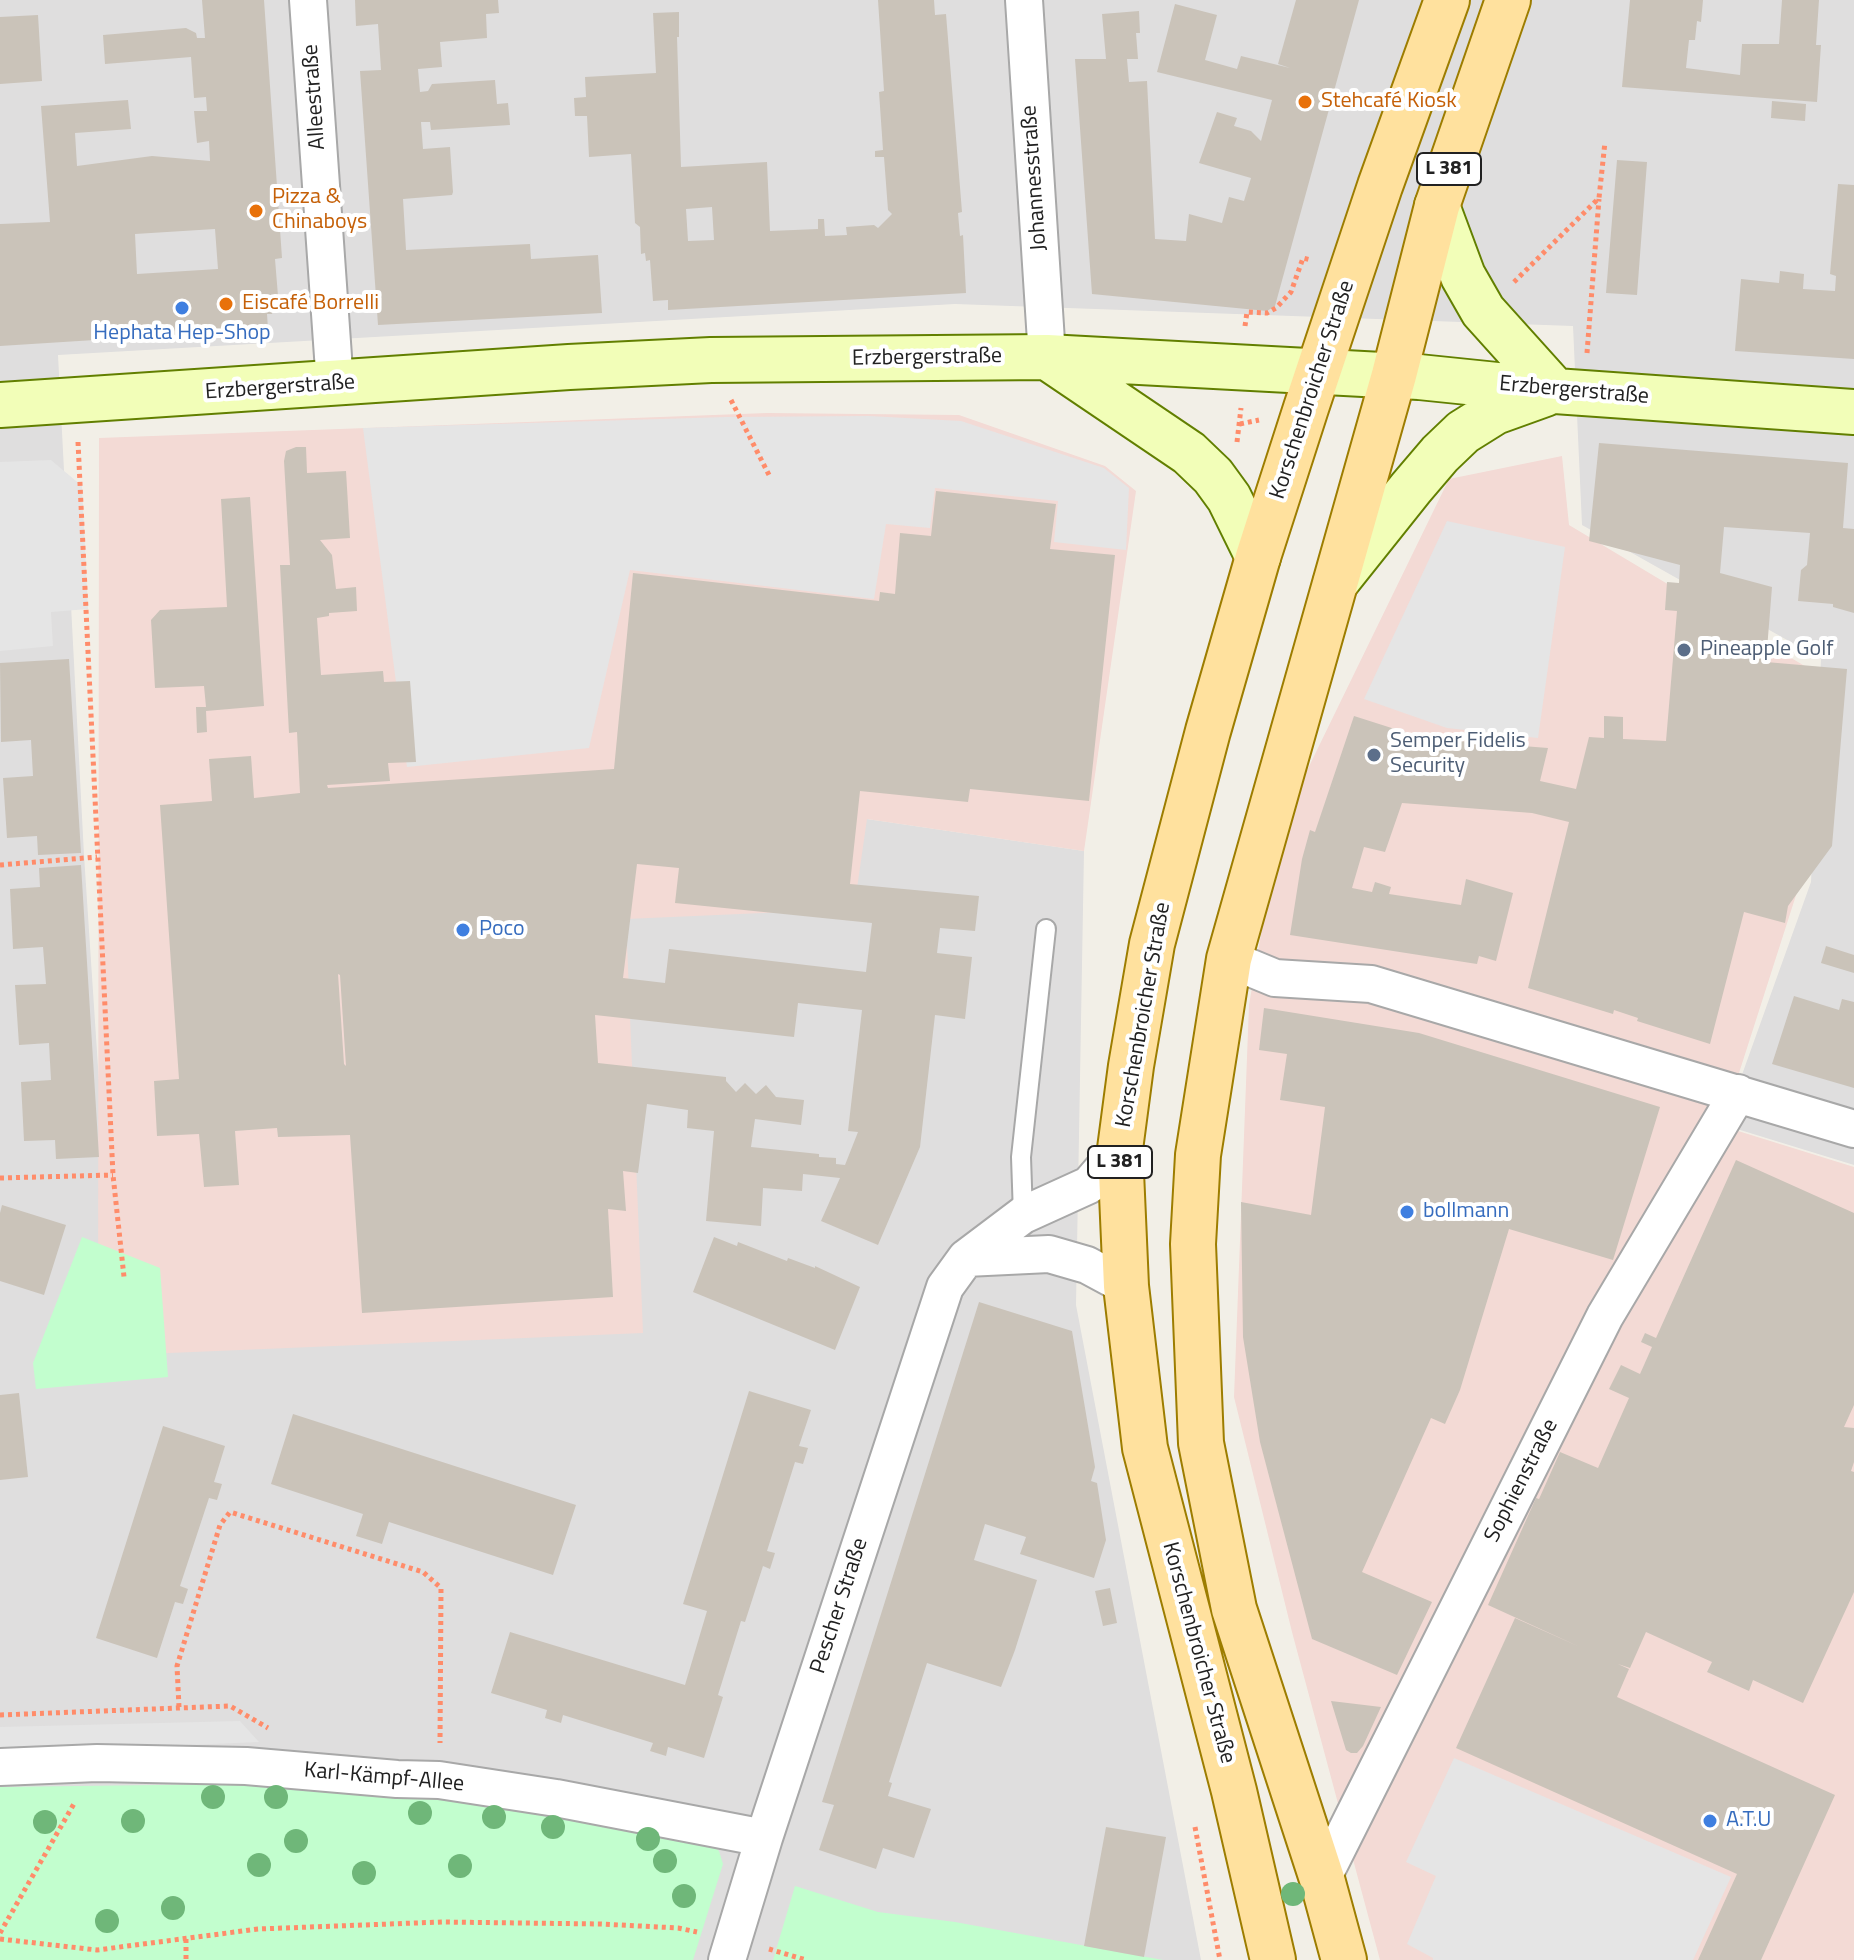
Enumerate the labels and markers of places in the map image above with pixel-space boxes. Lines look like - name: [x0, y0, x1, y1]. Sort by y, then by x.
- place label: Stehcafé Kiosk: [1321, 89, 1457, 115]
- marker: Stehcafé Kiosk: [1296, 93, 1314, 111]
- place label: Pizza & Chinaboys: [272, 185, 367, 236]
- marker: Pizza & Chinaboys: [247, 202, 265, 220]
- place label: Eiscafé Borrelli: [242, 291, 379, 317]
- marker: Eiscafé Borrelli: [217, 295, 235, 313]
- marker: Hephata Hep-Shop: [173, 299, 191, 317]
- place label: Hephata Hep-Shop: [93, 321, 271, 347]
- place label: Pineapple Golf: [1700, 637, 1834, 663]
- marker: Pineapple Golf: [1675, 641, 1693, 659]
- place label: Semper Fidelis Security: [1390, 729, 1526, 780]
- marker: Semper Fidelis Security: [1365, 746, 1383, 764]
- place label: Poco: [479, 917, 525, 943]
- marker: Poco: [454, 921, 472, 939]
- place label: bollmann: [1423, 1199, 1509, 1225]
- marker: bollmann: [1398, 1203, 1416, 1221]
- place label: A.T.U: [1726, 1808, 1771, 1834]
- marker: A.T.U: [1701, 1812, 1719, 1830]

